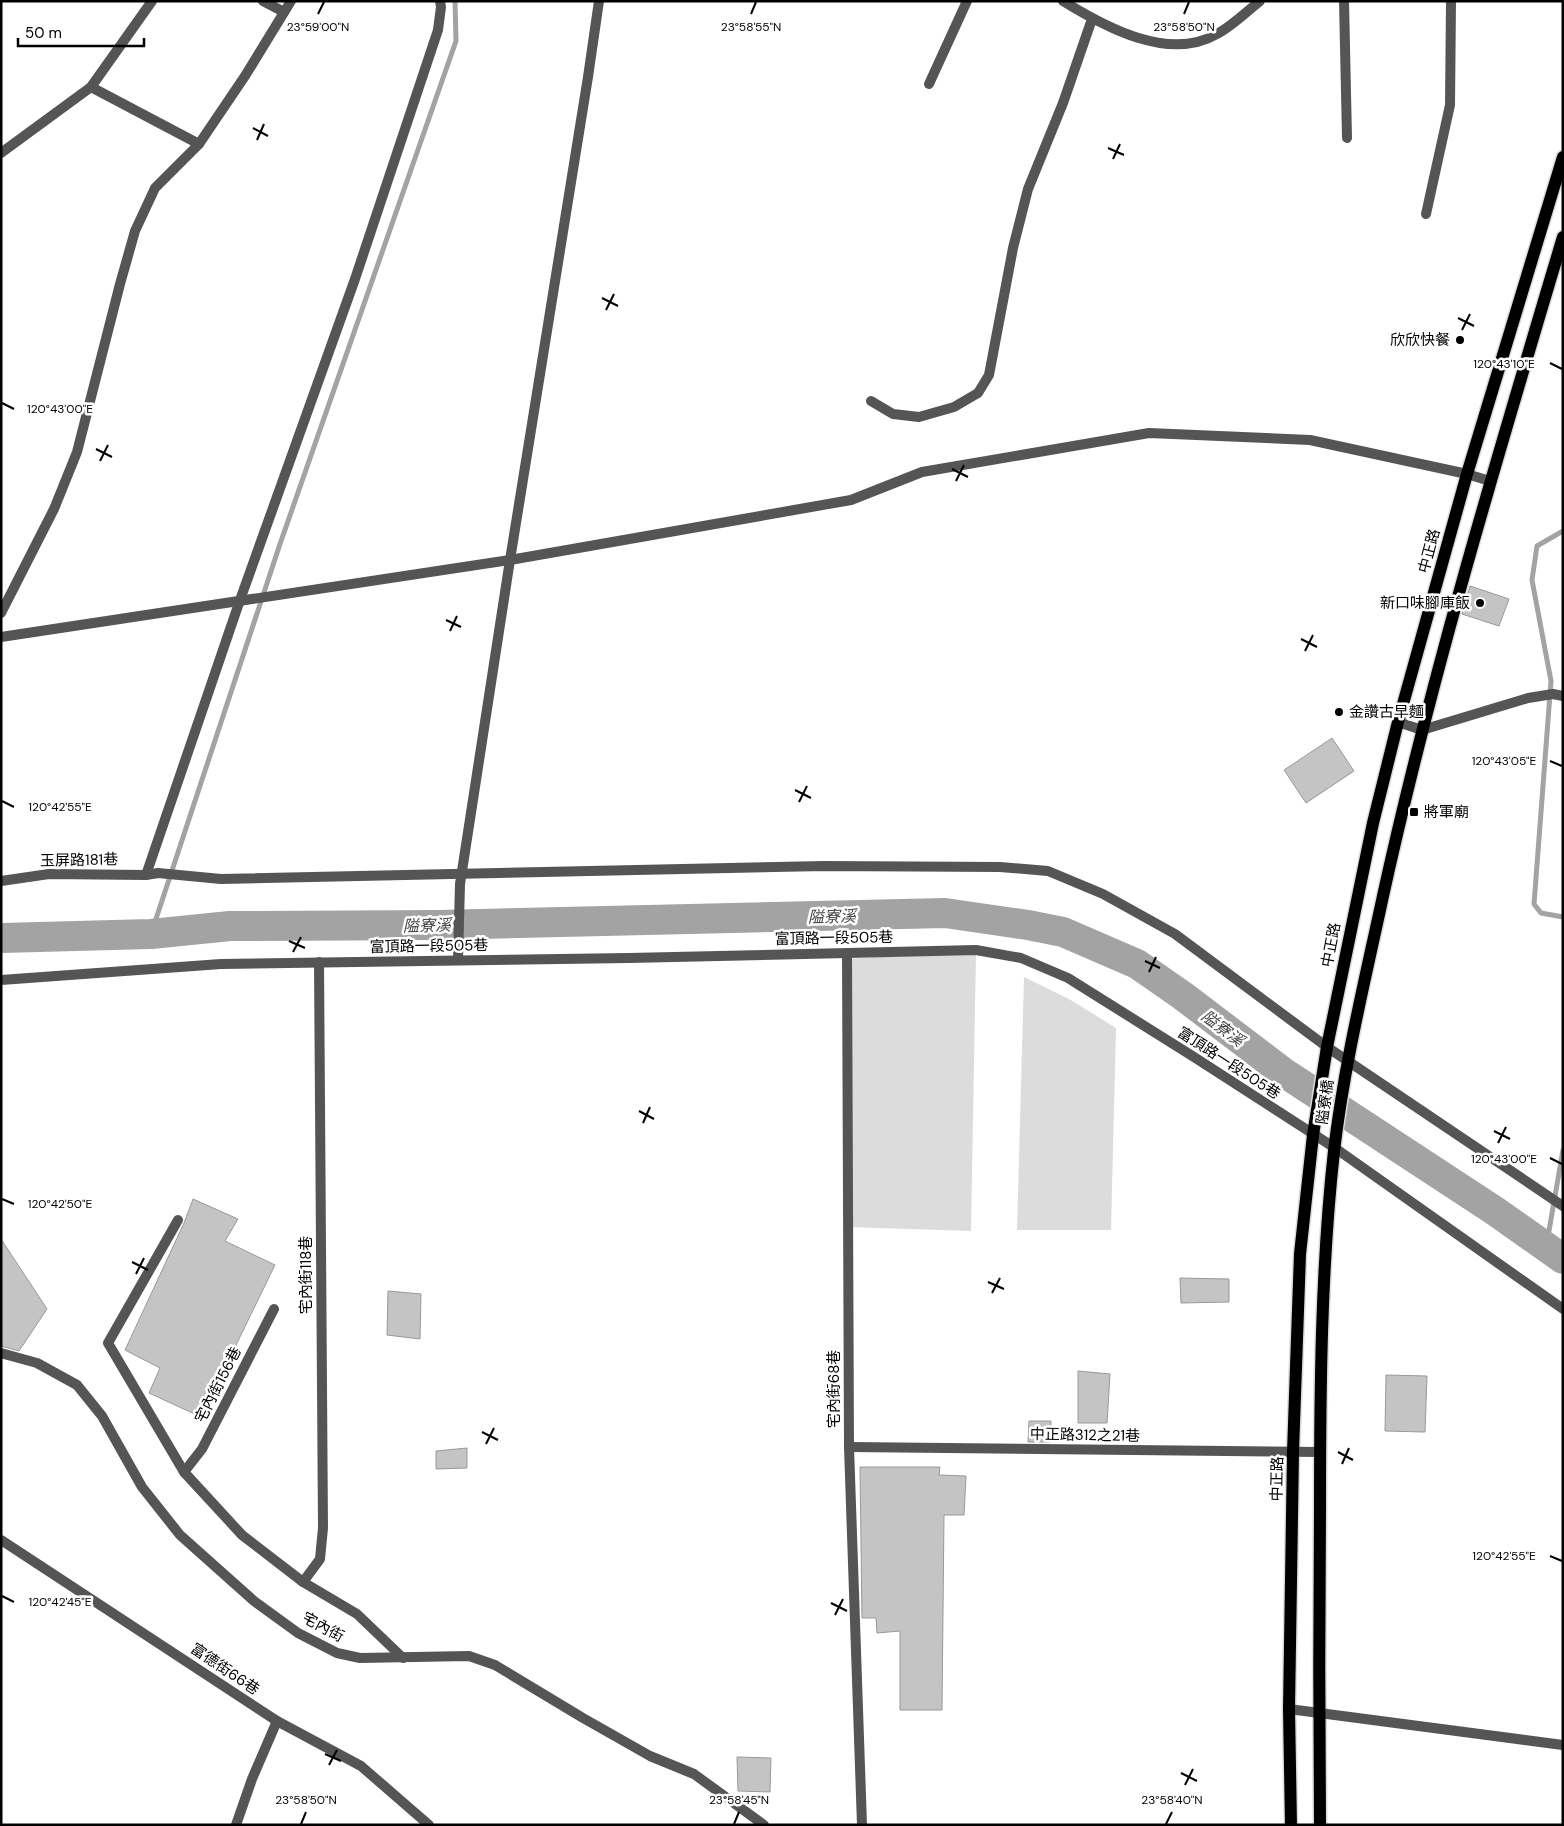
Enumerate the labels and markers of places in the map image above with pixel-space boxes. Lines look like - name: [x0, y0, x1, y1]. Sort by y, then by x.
- place label: 欣欣快餐: [1390, 330, 1450, 350]
- marker: 欣欣快餐: [1454, 334, 1466, 346]
- place label: 新口味腳庫飯: [1380, 593, 1470, 613]
- marker: 新口味腳庫飯: [1474, 597, 1486, 609]
- place label: 金讚古早麵: [1349, 702, 1424, 722]
- marker: 金讚古早麵: [1333, 706, 1345, 718]
- place label: 將軍廟: [1424, 802, 1469, 822]
- marker: 將軍廟: [1408, 806, 1420, 818]

